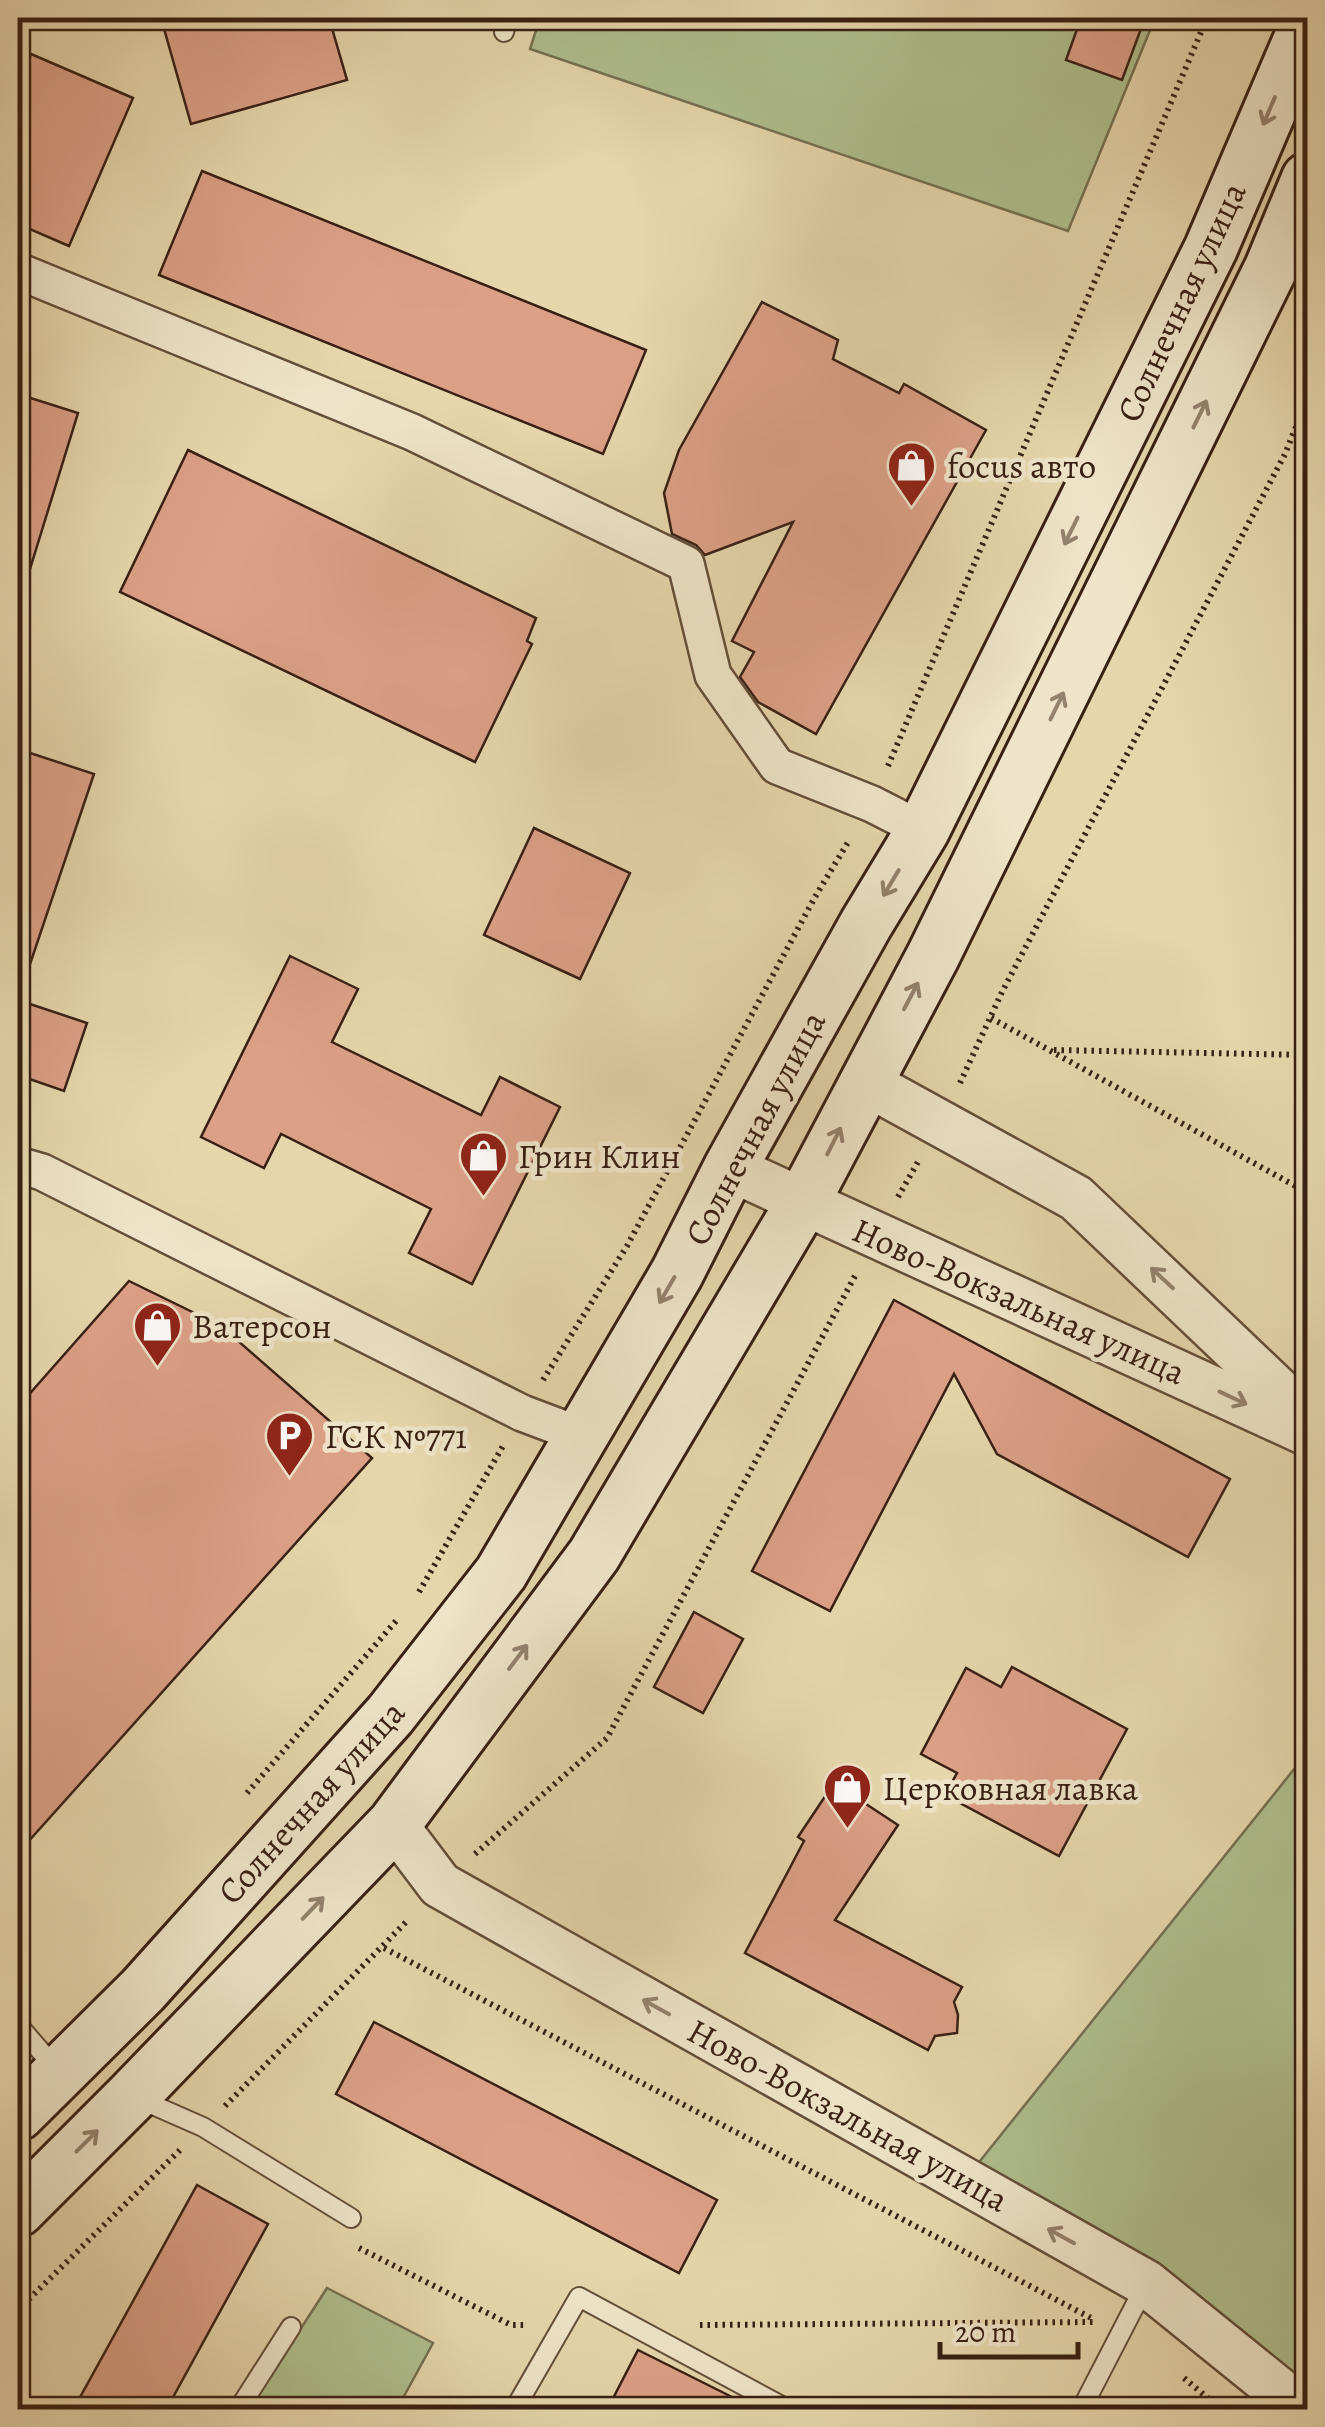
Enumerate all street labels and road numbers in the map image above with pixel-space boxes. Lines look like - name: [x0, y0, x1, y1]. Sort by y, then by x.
- street label: Солнечная улица: [1104, 174, 1258, 430]
- street label: Солнечная улица: [673, 1002, 837, 1254]
- street label: Ново-Вокзальная улица: [845, 1206, 1193, 1396]
- street label: Солнечная улица: [206, 1690, 416, 1914]
- street label: Ново-Вокзальная улица: [679, 2007, 1017, 2223]

